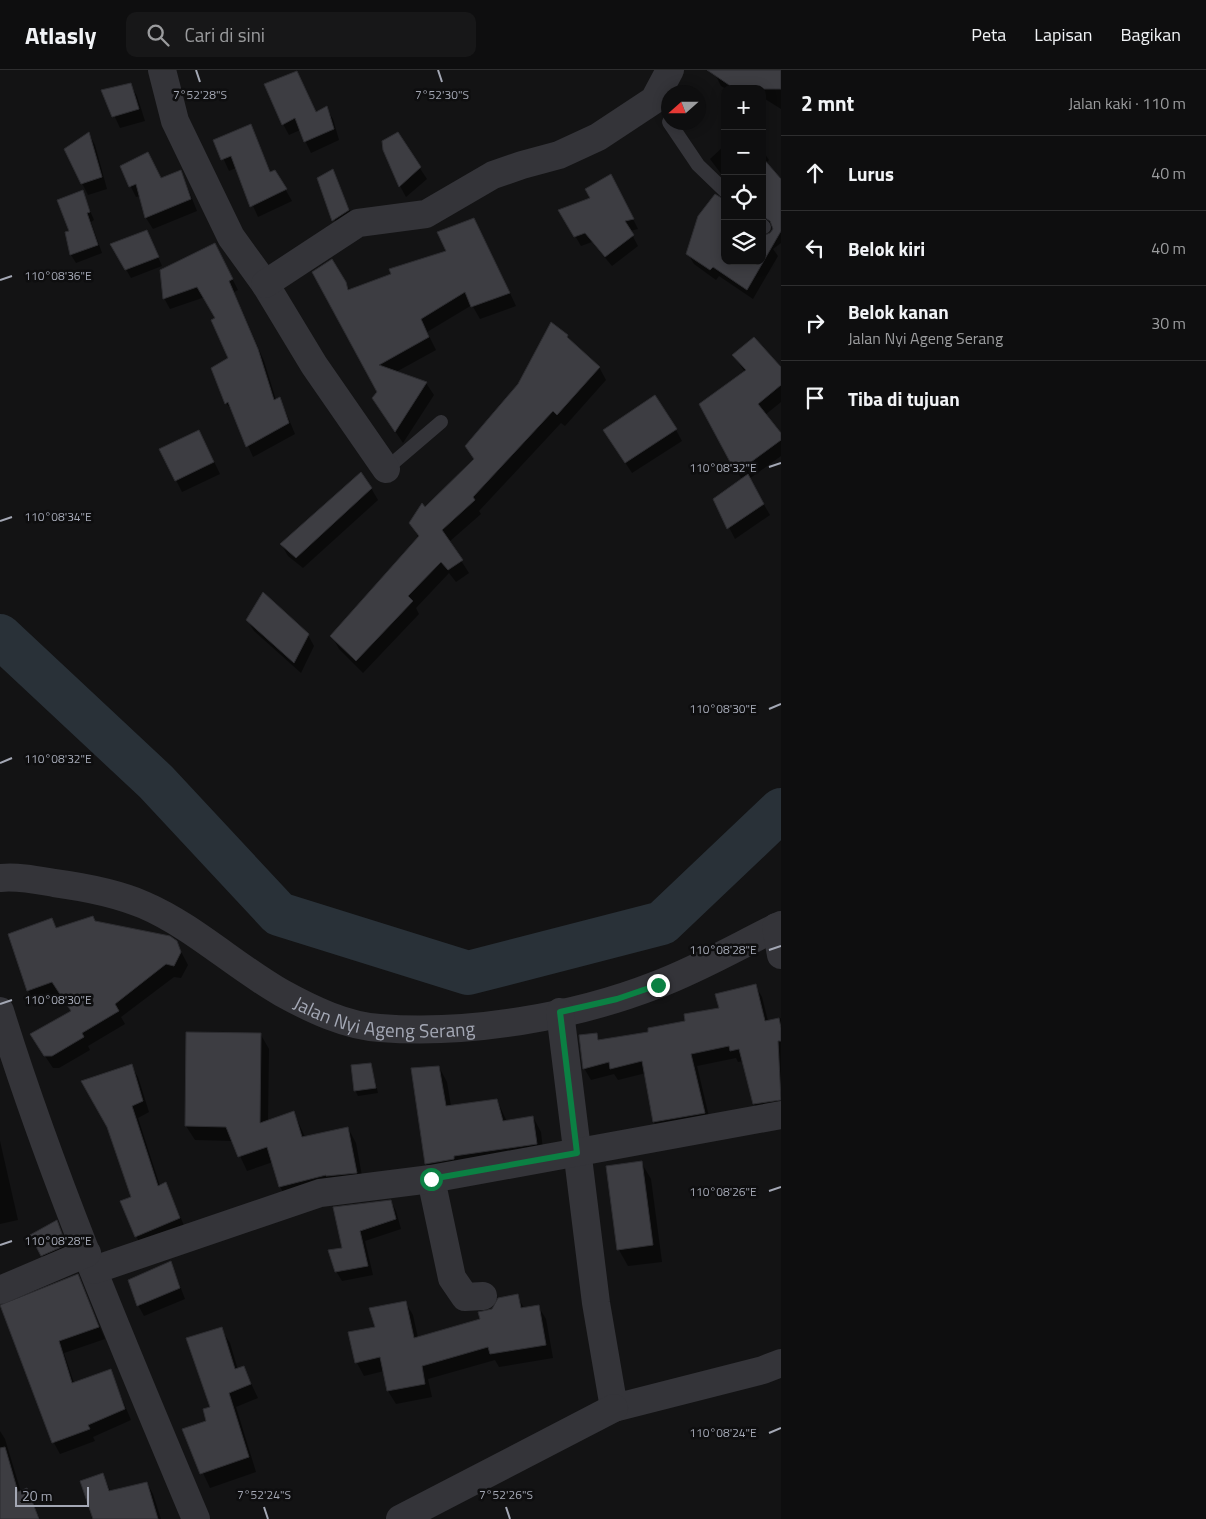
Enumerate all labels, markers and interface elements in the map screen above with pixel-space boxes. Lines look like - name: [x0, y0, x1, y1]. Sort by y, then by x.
- search box: [126, 12, 476, 57]
- text: Atlasly: [25, 17, 96, 53]
- text: Cari di sini: [184, 20, 265, 49]
- icon: search: [144, 21, 172, 49]
- text: Peta: [971, 21, 1006, 48]
- text: Lapisan: [1034, 21, 1092, 48]
- text: Bagikan: [1120, 21, 1181, 48]
- text: 7°52'28"S: [173, 85, 227, 104]
- text: 7°52'30"S: [415, 85, 469, 104]
- north arrow: [661, 85, 706, 130]
- map controls: [721, 85, 766, 265]
- button: +: [721, 85, 766, 130]
- text: 2 mnt: [801, 87, 854, 119]
- text: Jalan kaki · 110 m: [1068, 91, 1186, 115]
- button: −: [721, 130, 766, 175]
- icon: ahead: [801, 159, 829, 187]
- text: Lurus: [848, 159, 894, 188]
- text: 40 m: [1151, 161, 1186, 185]
- button: locate: [721, 175, 766, 220]
- button: layers: [721, 220, 766, 265]
- icon: left: [801, 234, 829, 262]
- text: Belok kiri: [848, 234, 925, 263]
- text: 40 m: [1151, 236, 1186, 260]
- text: 110°08'36"E: [24, 266, 92, 285]
- text: Belok kanan: [848, 297, 949, 326]
- icon: right: [801, 309, 829, 337]
- text: 30 m: [1151, 311, 1186, 335]
- text: Jalan Nyi Ageng Serang: [848, 326, 1003, 350]
- icon: arrive: [801, 384, 829, 412]
- text: Tiba di tujuan: [848, 384, 960, 413]
- text: 110°08'32"E: [689, 458, 757, 477]
- text: 110°08'34"E: [24, 507, 92, 526]
- text: 110°08'30"E: [689, 699, 757, 718]
- text: 110°08'32"E: [24, 749, 92, 768]
- text: 110°08'28"E: [689, 940, 757, 959]
- route end: [647, 974, 670, 997]
- street label: Jalan Nyi Ageng Serang: [289, 987, 476, 1044]
- text: 110°08'30"E: [24, 990, 92, 1009]
- route start: [420, 1168, 443, 1191]
- text: 110°08'26"E: [689, 1182, 757, 1201]
- text: 110°08'28"E: [24, 1231, 92, 1250]
- text: 110°08'24"E: [689, 1423, 757, 1442]
- scale bar: [15, 1484, 89, 1507]
- text: 20 m: [22, 1485, 52, 1506]
- text: 7°52'24"S: [237, 1485, 291, 1504]
- text: 7°52'26"S: [479, 1485, 533, 1504]

